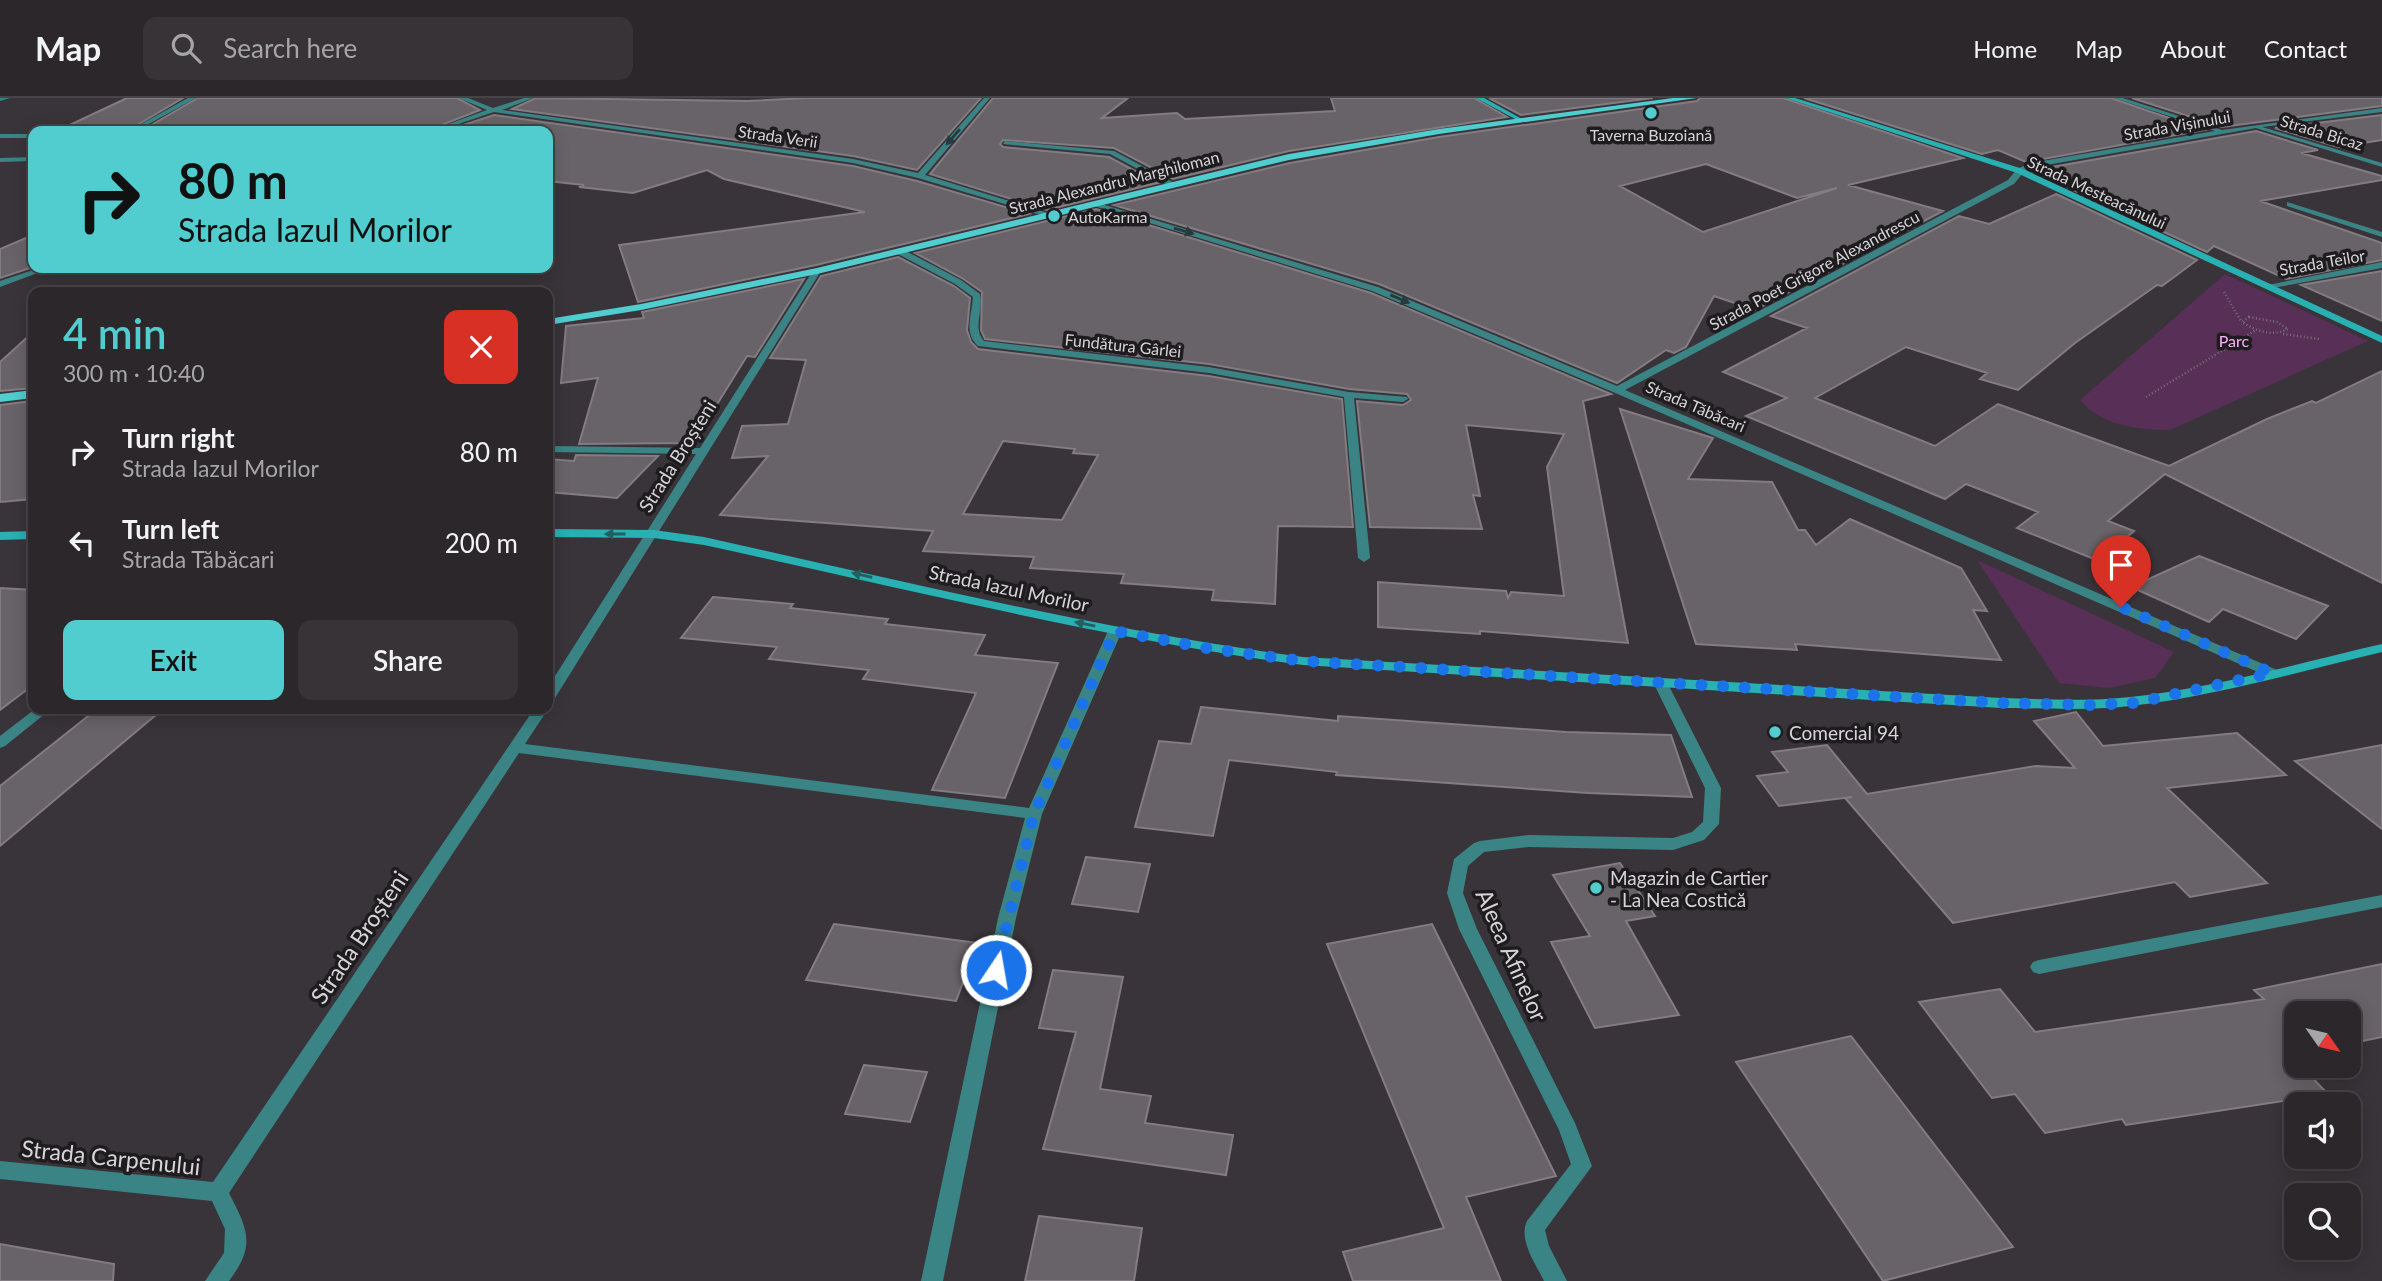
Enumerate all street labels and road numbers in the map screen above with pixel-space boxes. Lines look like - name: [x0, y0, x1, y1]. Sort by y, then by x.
- street label: Strada Vișinului: [2122, 106, 2232, 144]
- street label: Strada Bicaz: [2278, 110, 2366, 154]
- street label: Strada Verii: [737, 121, 819, 151]
- street label: Strada Alexandru Marghiloman: [1007, 147, 1221, 217]
- street label: Strada Mesteacănului: [2025, 152, 2169, 232]
- street label: Strada Poet Grigore Alexandrescu: [1706, 206, 1922, 334]
- street label: Strada Teilor: [2278, 245, 2367, 279]
- street label: Fundătura Gârlei: [1064, 329, 1182, 361]
- street label: Strada Tăbăcari: [1643, 377, 1749, 435]
- street label: Strada Broșteni: [633, 396, 721, 516]
- street label: Strada Iazul Morilor: [927, 560, 1091, 616]
- street label: Strada Broșteni: [304, 865, 414, 1009]
- street label: Aleea Afinelor: [1470, 885, 1554, 1026]
- street label: Strada Carpenului: [20, 1134, 202, 1180]

